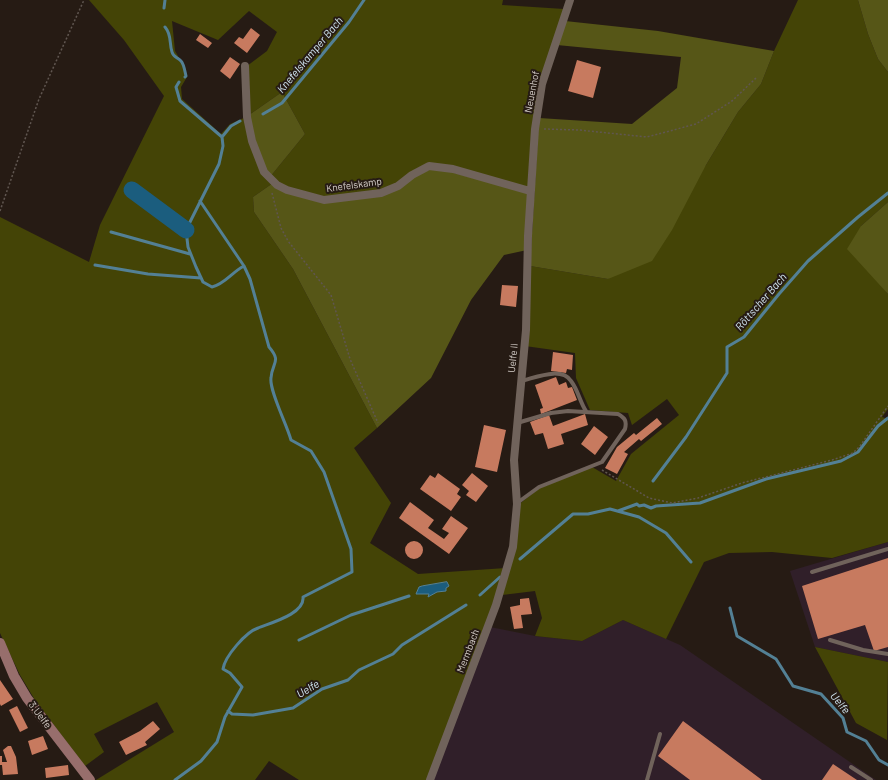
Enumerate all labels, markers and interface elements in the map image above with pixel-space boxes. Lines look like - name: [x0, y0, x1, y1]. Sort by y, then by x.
- water label: Knefelskamper Bach: [274, 14, 346, 96]
- street label: Neuenhof: [522, 70, 542, 114]
- street label: Knefelskamp: [325, 175, 383, 195]
- water label: Röttscher Bach: [733, 271, 789, 333]
- street label: Uelfe II: [505, 343, 521, 373]
- street label: Mermbach: [454, 628, 482, 674]
- water label: Uelfe: [294, 677, 322, 701]
- water label: Uelfe: [827, 690, 853, 716]
- street label: 3.Uelfe: [26, 699, 54, 731]

